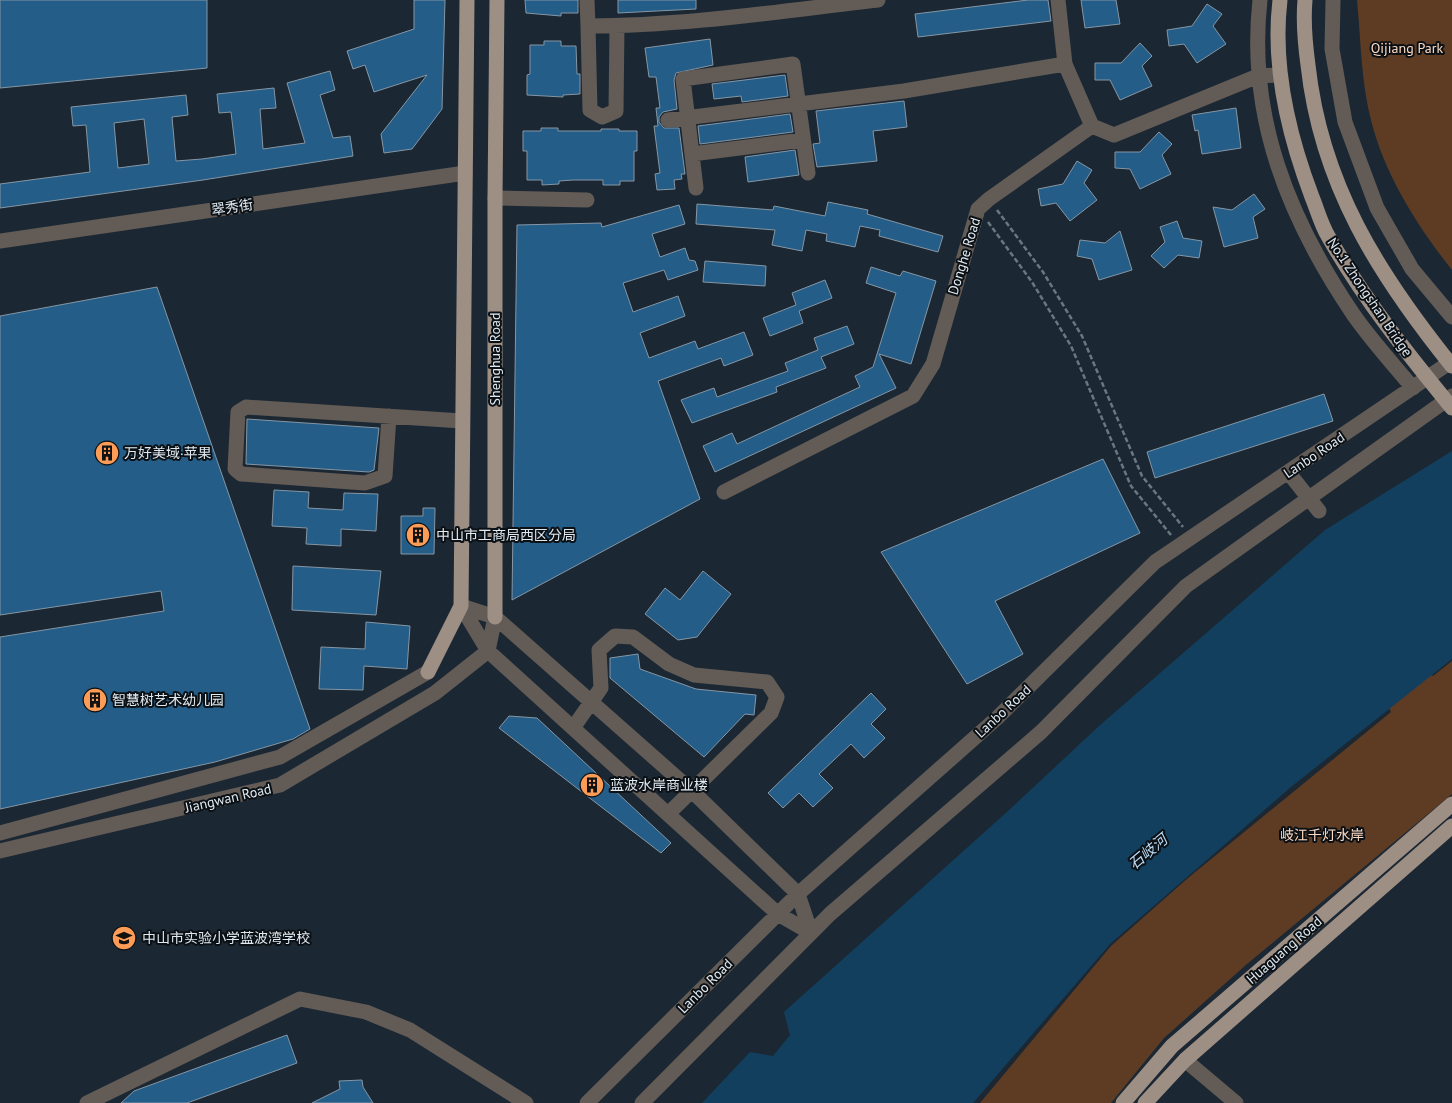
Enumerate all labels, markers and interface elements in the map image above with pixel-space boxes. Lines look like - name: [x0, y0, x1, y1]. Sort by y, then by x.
- park label: Qijiang Park: [1371, 39, 1444, 57]
- street label: 翠秀街: [210, 195, 254, 219]
- street label: Donghe Road: [944, 215, 984, 297]
- street label: No.1 Zhongshan Bridge: [1324, 234, 1416, 360]
- street label: Shenghua Road: [486, 313, 504, 405]
- street label: Lanbo Road: [1280, 428, 1348, 482]
- building icon: 万好美域·苹果: [94, 440, 120, 466]
- place label: 万好美域·苹果: [124, 444, 212, 462]
- building icon: 中山市工商局西区分局: [405, 522, 431, 548]
- place label: 中山市工商局西区分局: [436, 526, 576, 544]
- street label: Lanbo Road: [971, 681, 1035, 741]
- building icon: 智慧树艺术幼儿园: [82, 687, 108, 713]
- place label: 智慧树艺术幼儿园: [112, 691, 224, 709]
- building icon: 蓝波水岸商业楼: [579, 772, 605, 798]
- place label: 蓝波水岸商业楼: [610, 776, 708, 794]
- street label: Jiangwan Road: [182, 779, 273, 817]
- park label: 岐江千灯水岸: [1280, 826, 1364, 844]
- water label: 石岐河: [1124, 828, 1173, 873]
- street label: Huaguang Road: [1242, 912, 1326, 988]
- school or university icon: 中山市实验小学蓝波湾学校: [111, 925, 137, 951]
- place label: 中山市实验小学蓝波湾学校: [142, 929, 310, 947]
- street label: Lanbo Road: [674, 955, 736, 1017]

